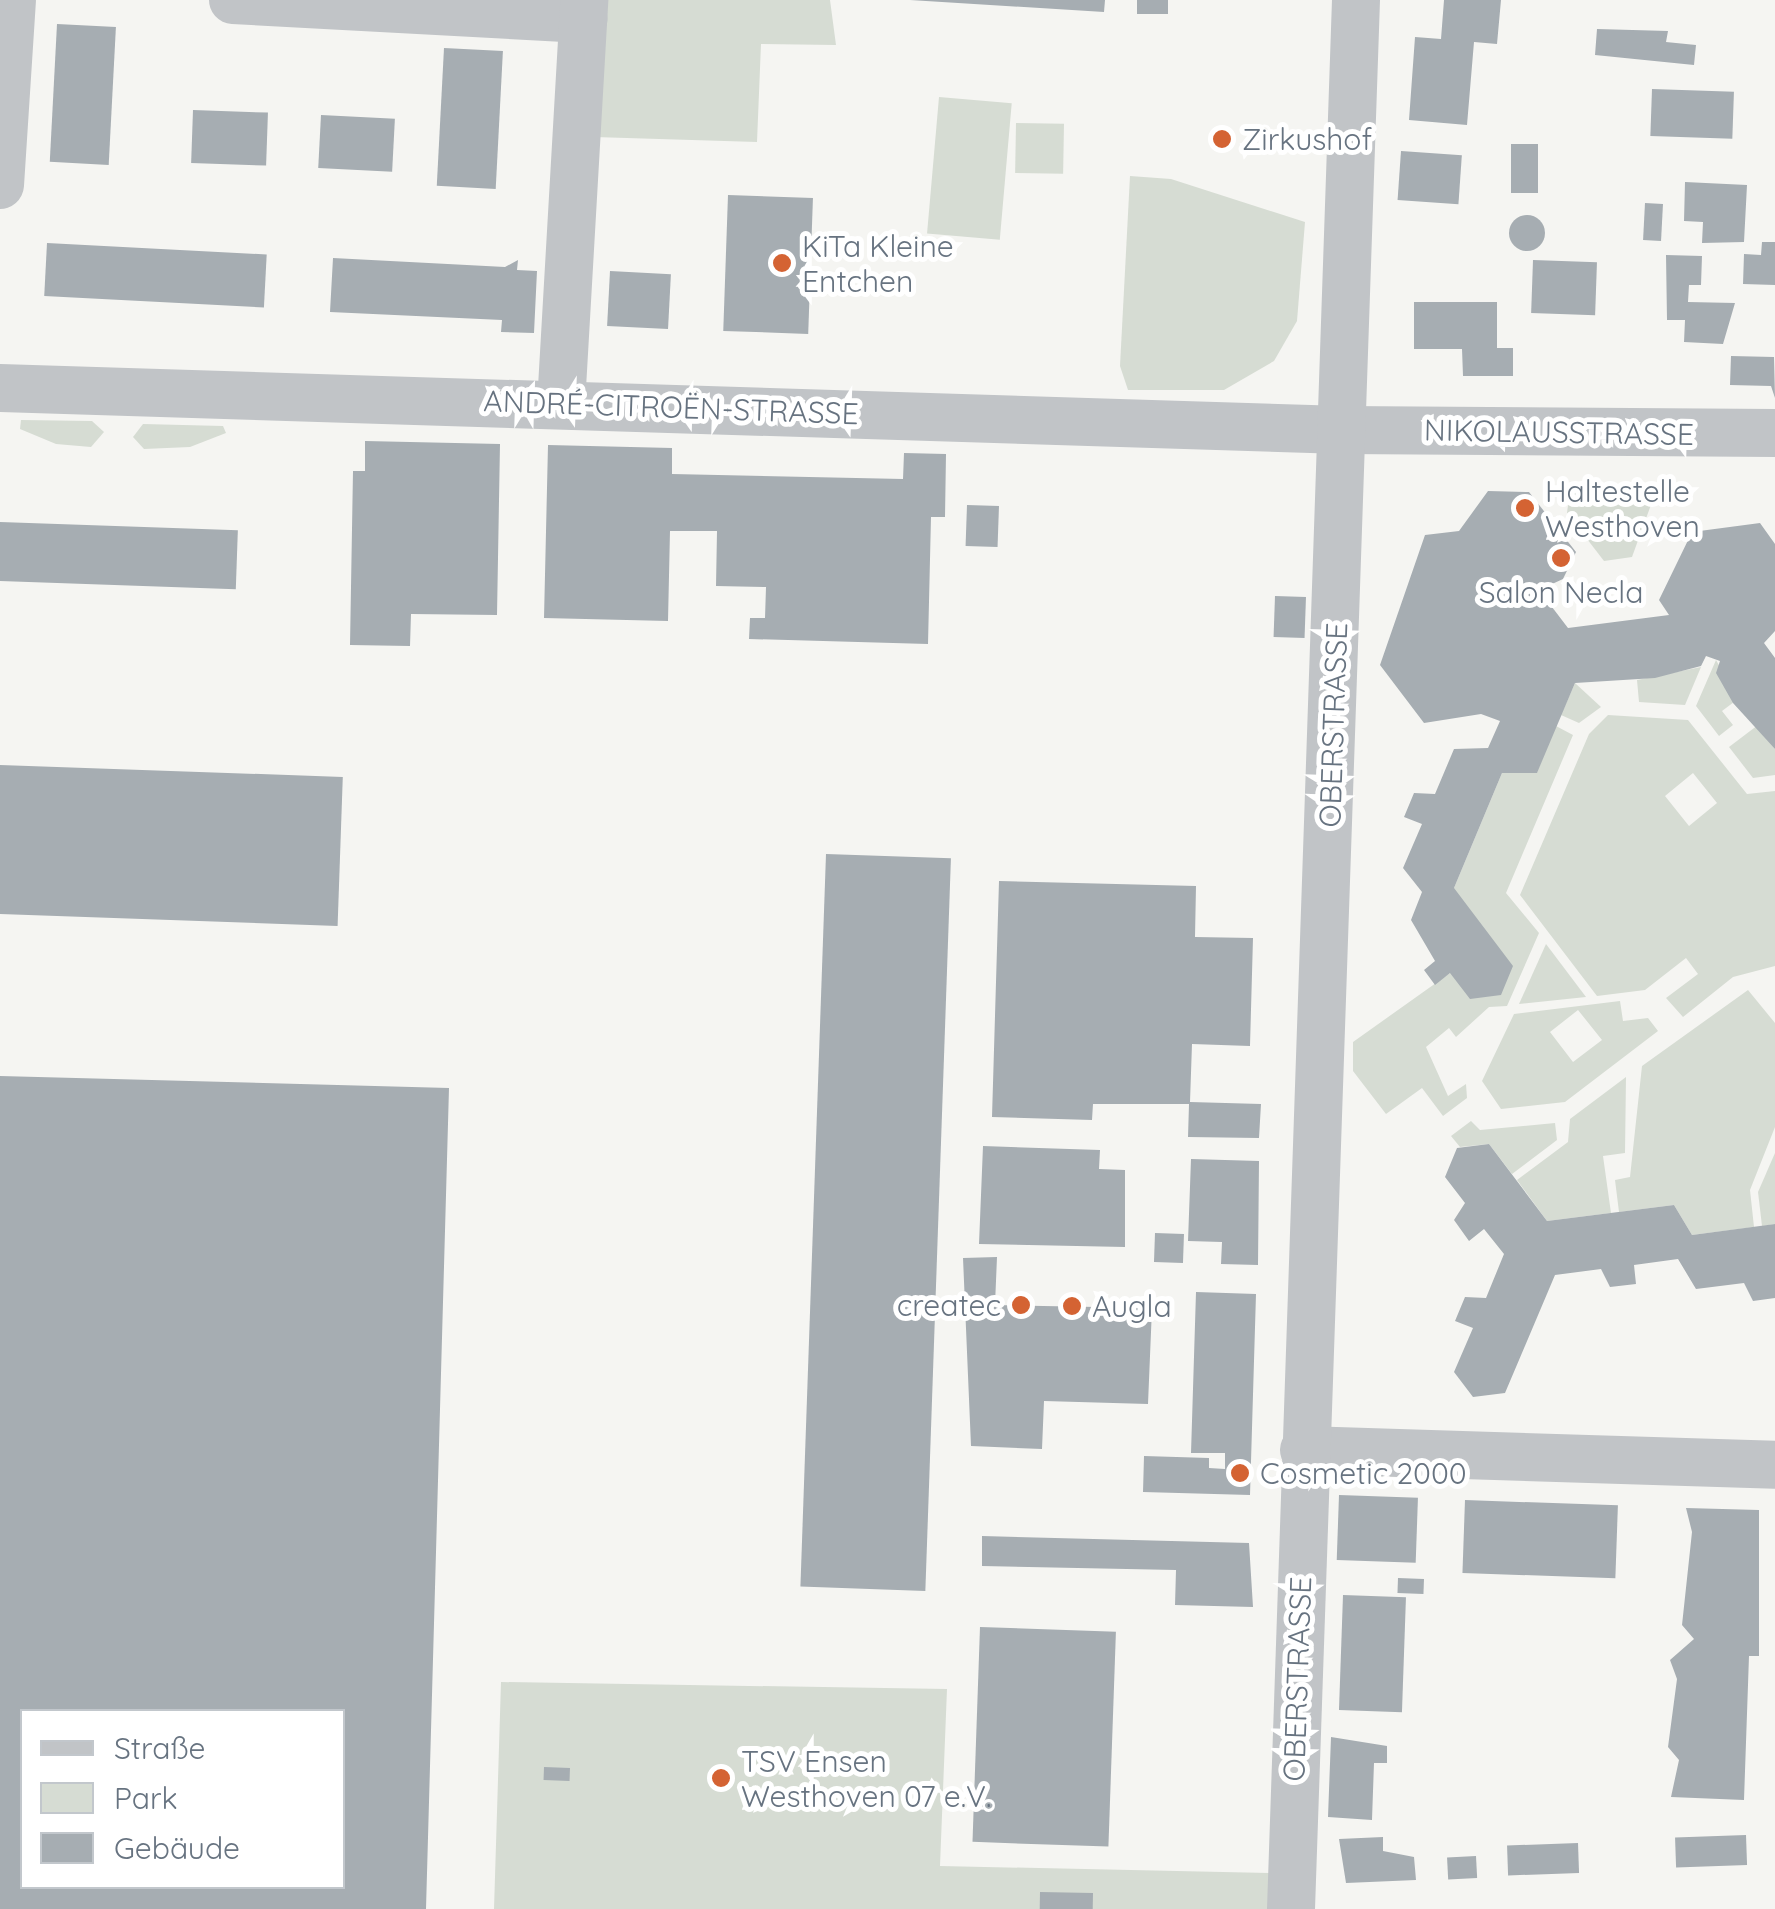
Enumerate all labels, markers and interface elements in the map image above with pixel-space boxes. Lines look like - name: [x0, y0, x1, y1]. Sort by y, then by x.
- place label: Zirkushof: [1242, 121, 1372, 157]
- marker: Zirkushof: [1211, 128, 1233, 150]
- place label: KiTa Kleine Entchen: [802, 228, 954, 298]
- marker: KiTa Kleine Entchen: [771, 252, 793, 274]
- street label: ANDRÉ-CITROËN-STRASSE: [483, 382, 859, 432]
- street label: NIKOLAUSSTRASSE: [1424, 412, 1694, 452]
- place label: Haltestelle Westhoven: [1545, 473, 1700, 544]
- marker: Haltestelle Westhoven: [1514, 497, 1536, 519]
- marker: Salon Necla: [1550, 547, 1572, 569]
- place label: Salon Necla: [1479, 574, 1643, 610]
- street label: OBERSTRASSE: [1311, 622, 1355, 828]
- place label: createc: [897, 1287, 1001, 1323]
- place label: Augla: [1092, 1288, 1172, 1324]
- marker: createc: [1010, 1294, 1032, 1316]
- marker: Augla: [1061, 1295, 1083, 1317]
- place label: Cosmetic 2000: [1260, 1455, 1467, 1491]
- marker: Cosmetic 2000: [1229, 1462, 1251, 1484]
- street label: OBERSTRASSE: [1275, 1576, 1319, 1782]
- legend: [20, 1709, 345, 1889]
- text: Straße: [114, 1729, 206, 1767]
- place label: TSV Ensen Westhoven 07 e.V.: [741, 1743, 991, 1814]
- marker: TSV Ensen Westhoven 07 e.V.: [710, 1767, 732, 1789]
- text: Park: [114, 1779, 178, 1817]
- text: Gebäude: [114, 1829, 240, 1867]

